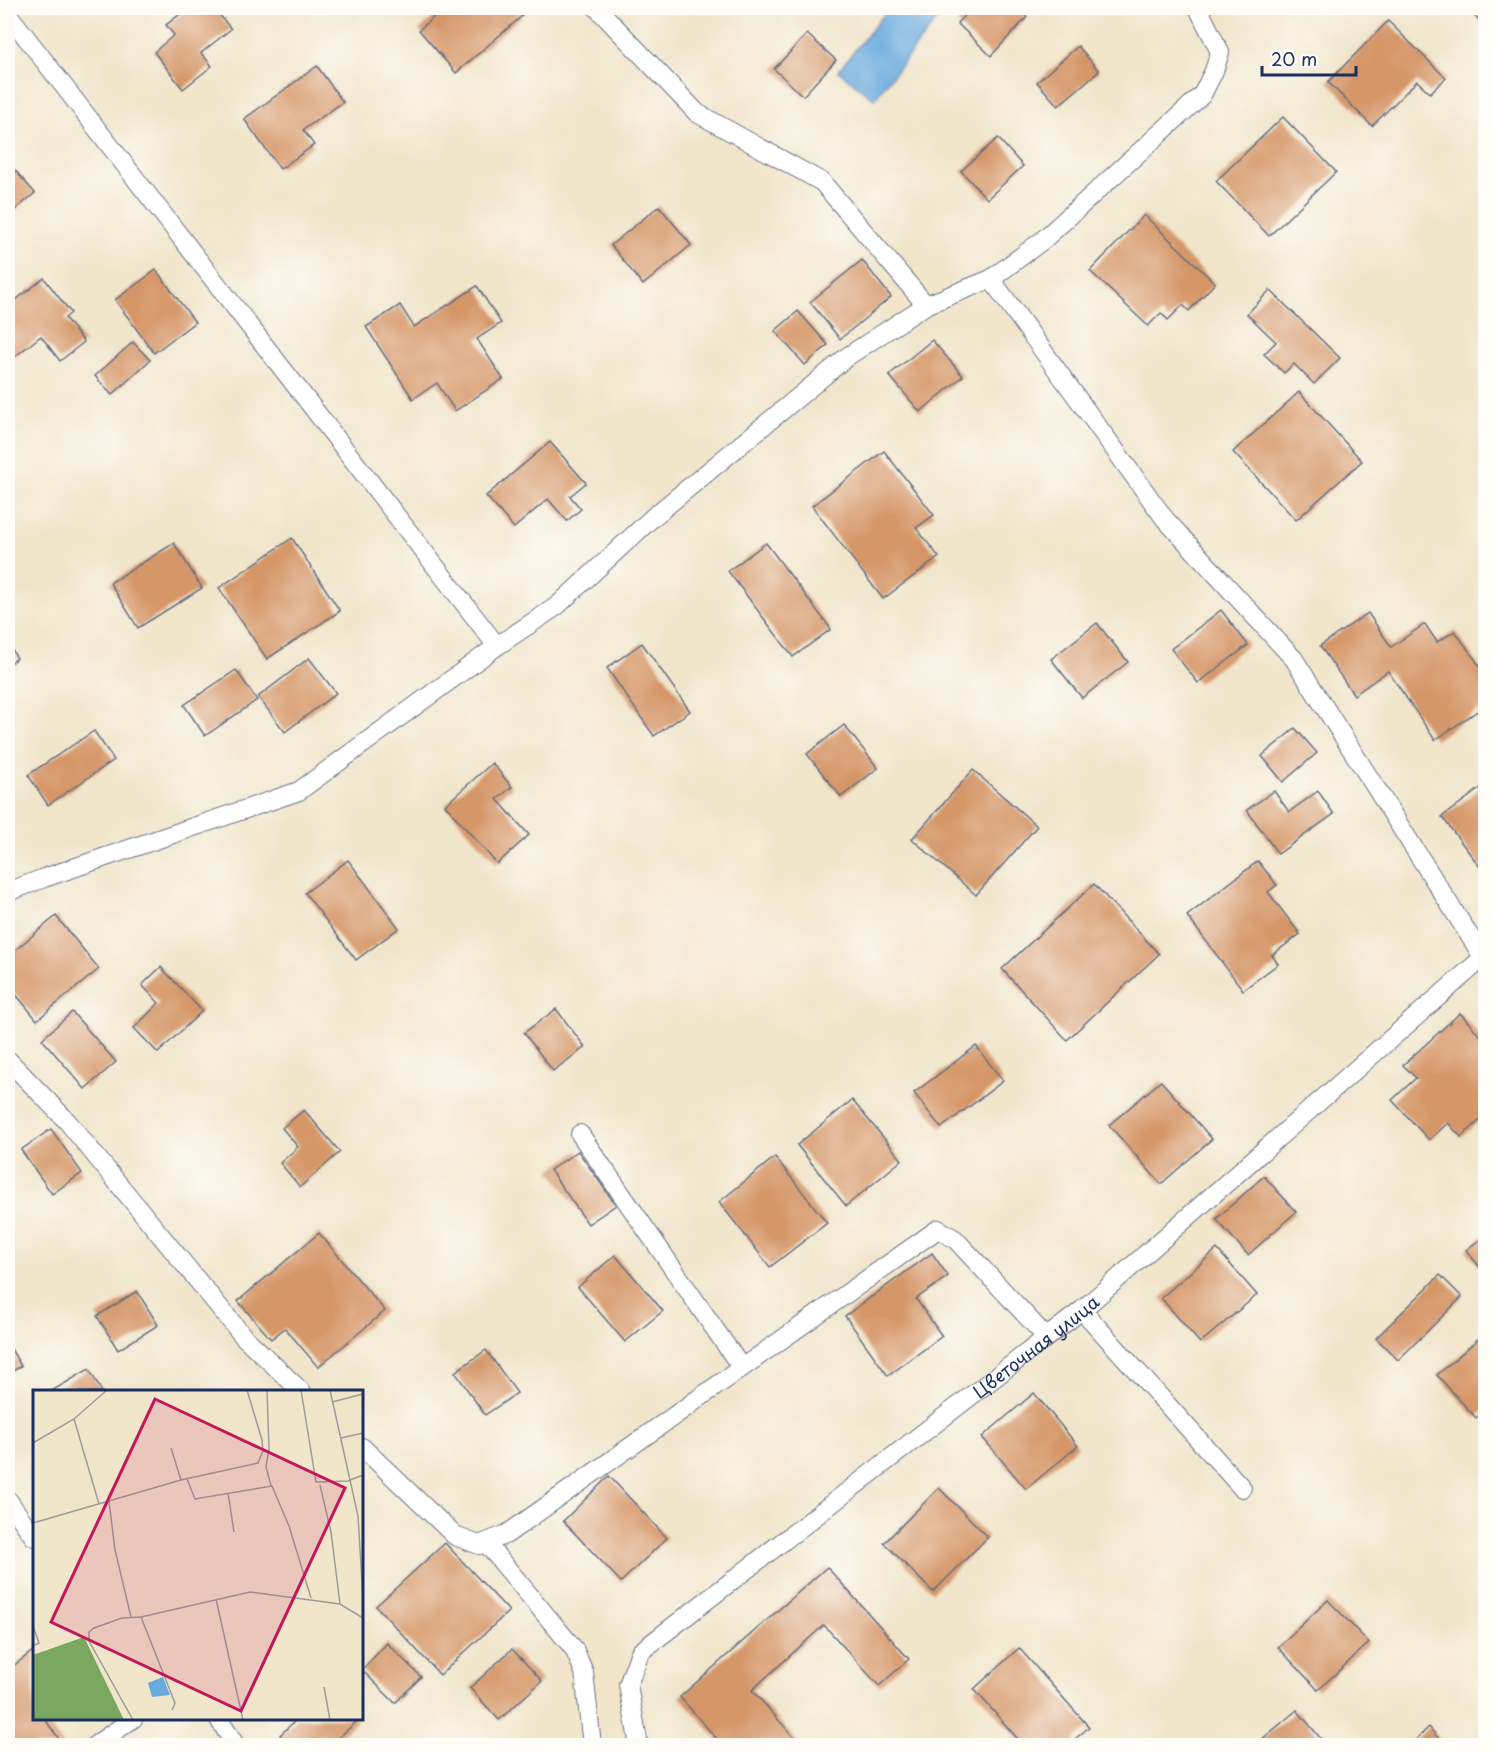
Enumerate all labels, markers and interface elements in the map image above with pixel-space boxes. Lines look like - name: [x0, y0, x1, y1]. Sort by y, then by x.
- scale bar: [1262, 39, 1356, 77]
- text: 20 m: [1271, 45, 1317, 72]
- street label: Цветочная улица: [966, 1288, 1105, 1404]
- inset map: [33, 1390, 363, 1720]

